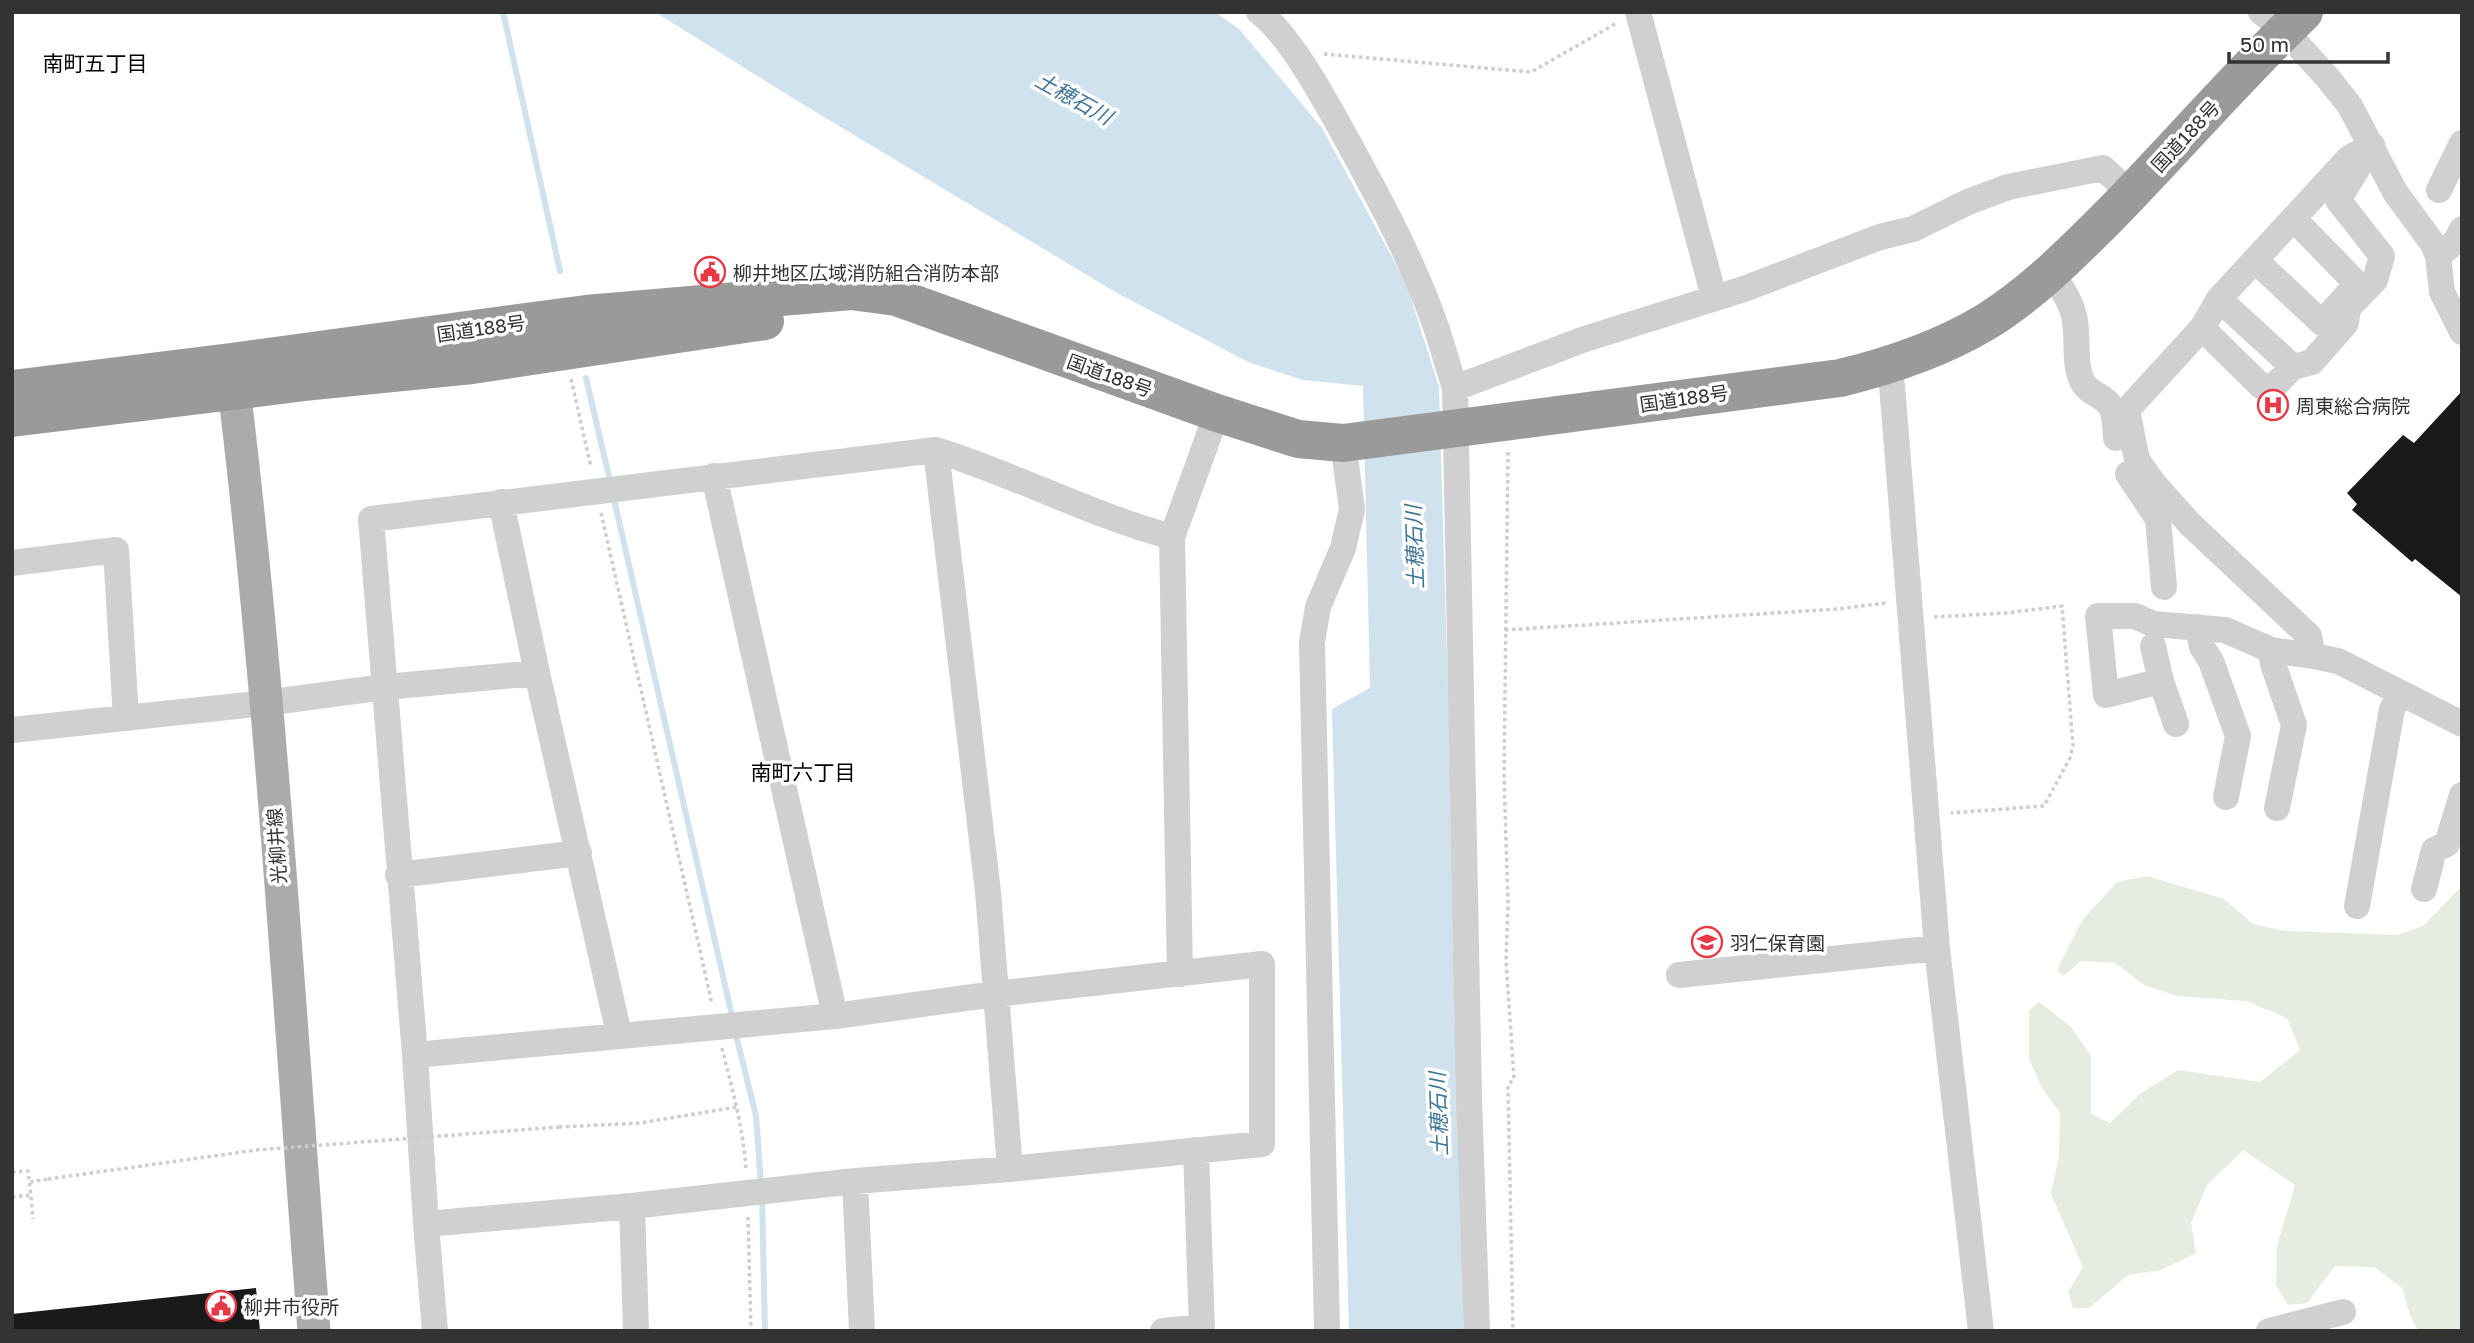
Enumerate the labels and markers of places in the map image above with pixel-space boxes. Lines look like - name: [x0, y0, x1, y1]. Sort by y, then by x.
- public building icon: 柳井地区広域消防組合消防本部: [693, 255, 727, 289]
- place label: 柳井地区広域消防組合消防本部: [733, 261, 999, 284]
- hospital icon: 周東総合病院: [2256, 388, 2290, 422]
- place label: 周東総合病院: [2296, 394, 2410, 417]
- school or university icon: 羽仁保育園: [1690, 925, 1724, 959]
- place label: 羽仁保育園: [1730, 931, 1825, 954]
- public building icon: 柳井市役所: [204, 1289, 238, 1323]
- place label: 柳井市役所: [244, 1295, 339, 1318]

